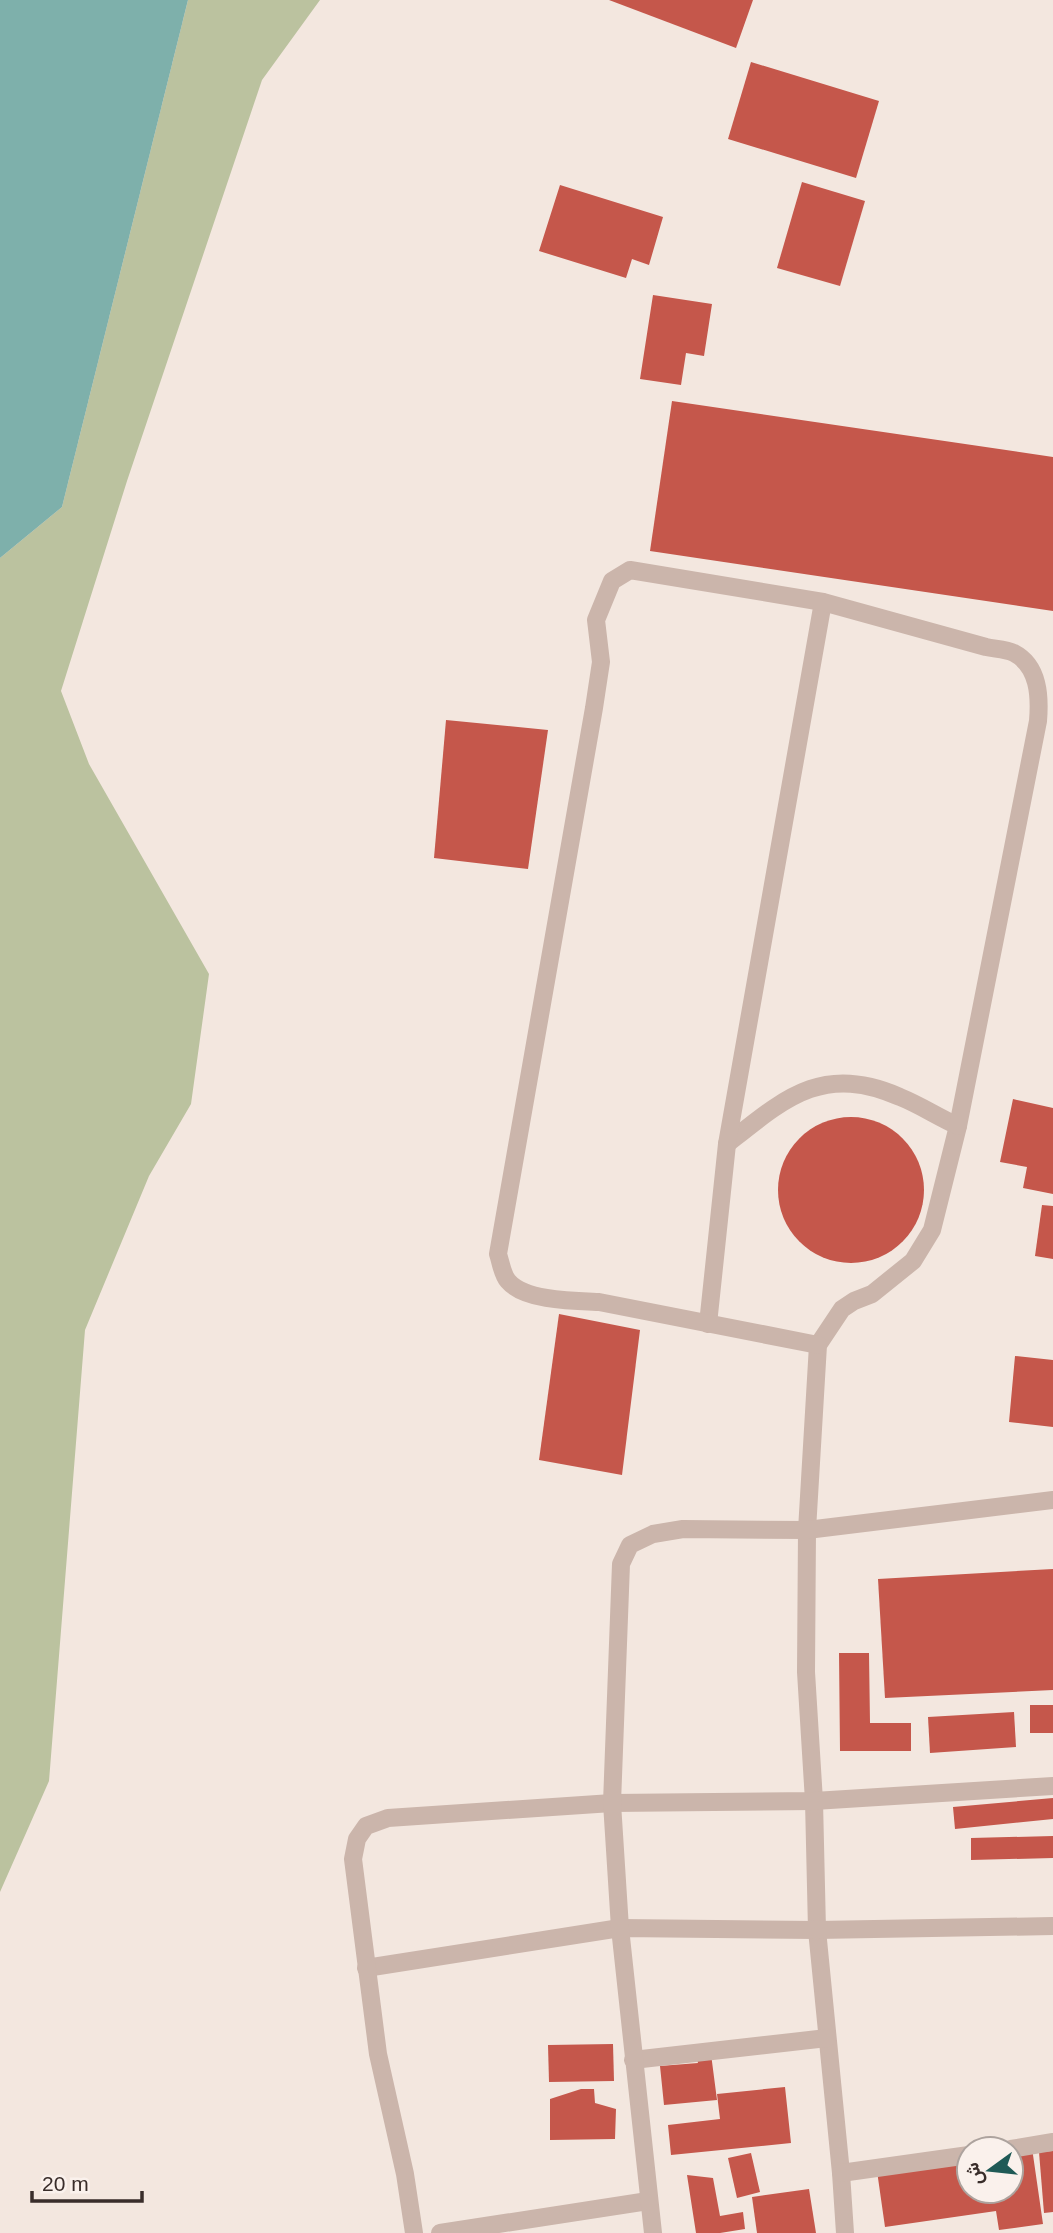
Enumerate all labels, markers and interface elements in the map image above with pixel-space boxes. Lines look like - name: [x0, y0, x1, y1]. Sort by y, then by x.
- north arrow: [955, 2135, 1025, 2205]
- scale bar: [32, 2160, 142, 2204]
- text: ش: [961, 2160, 988, 2188]
- text: 20 m: [42, 2172, 89, 2195]

